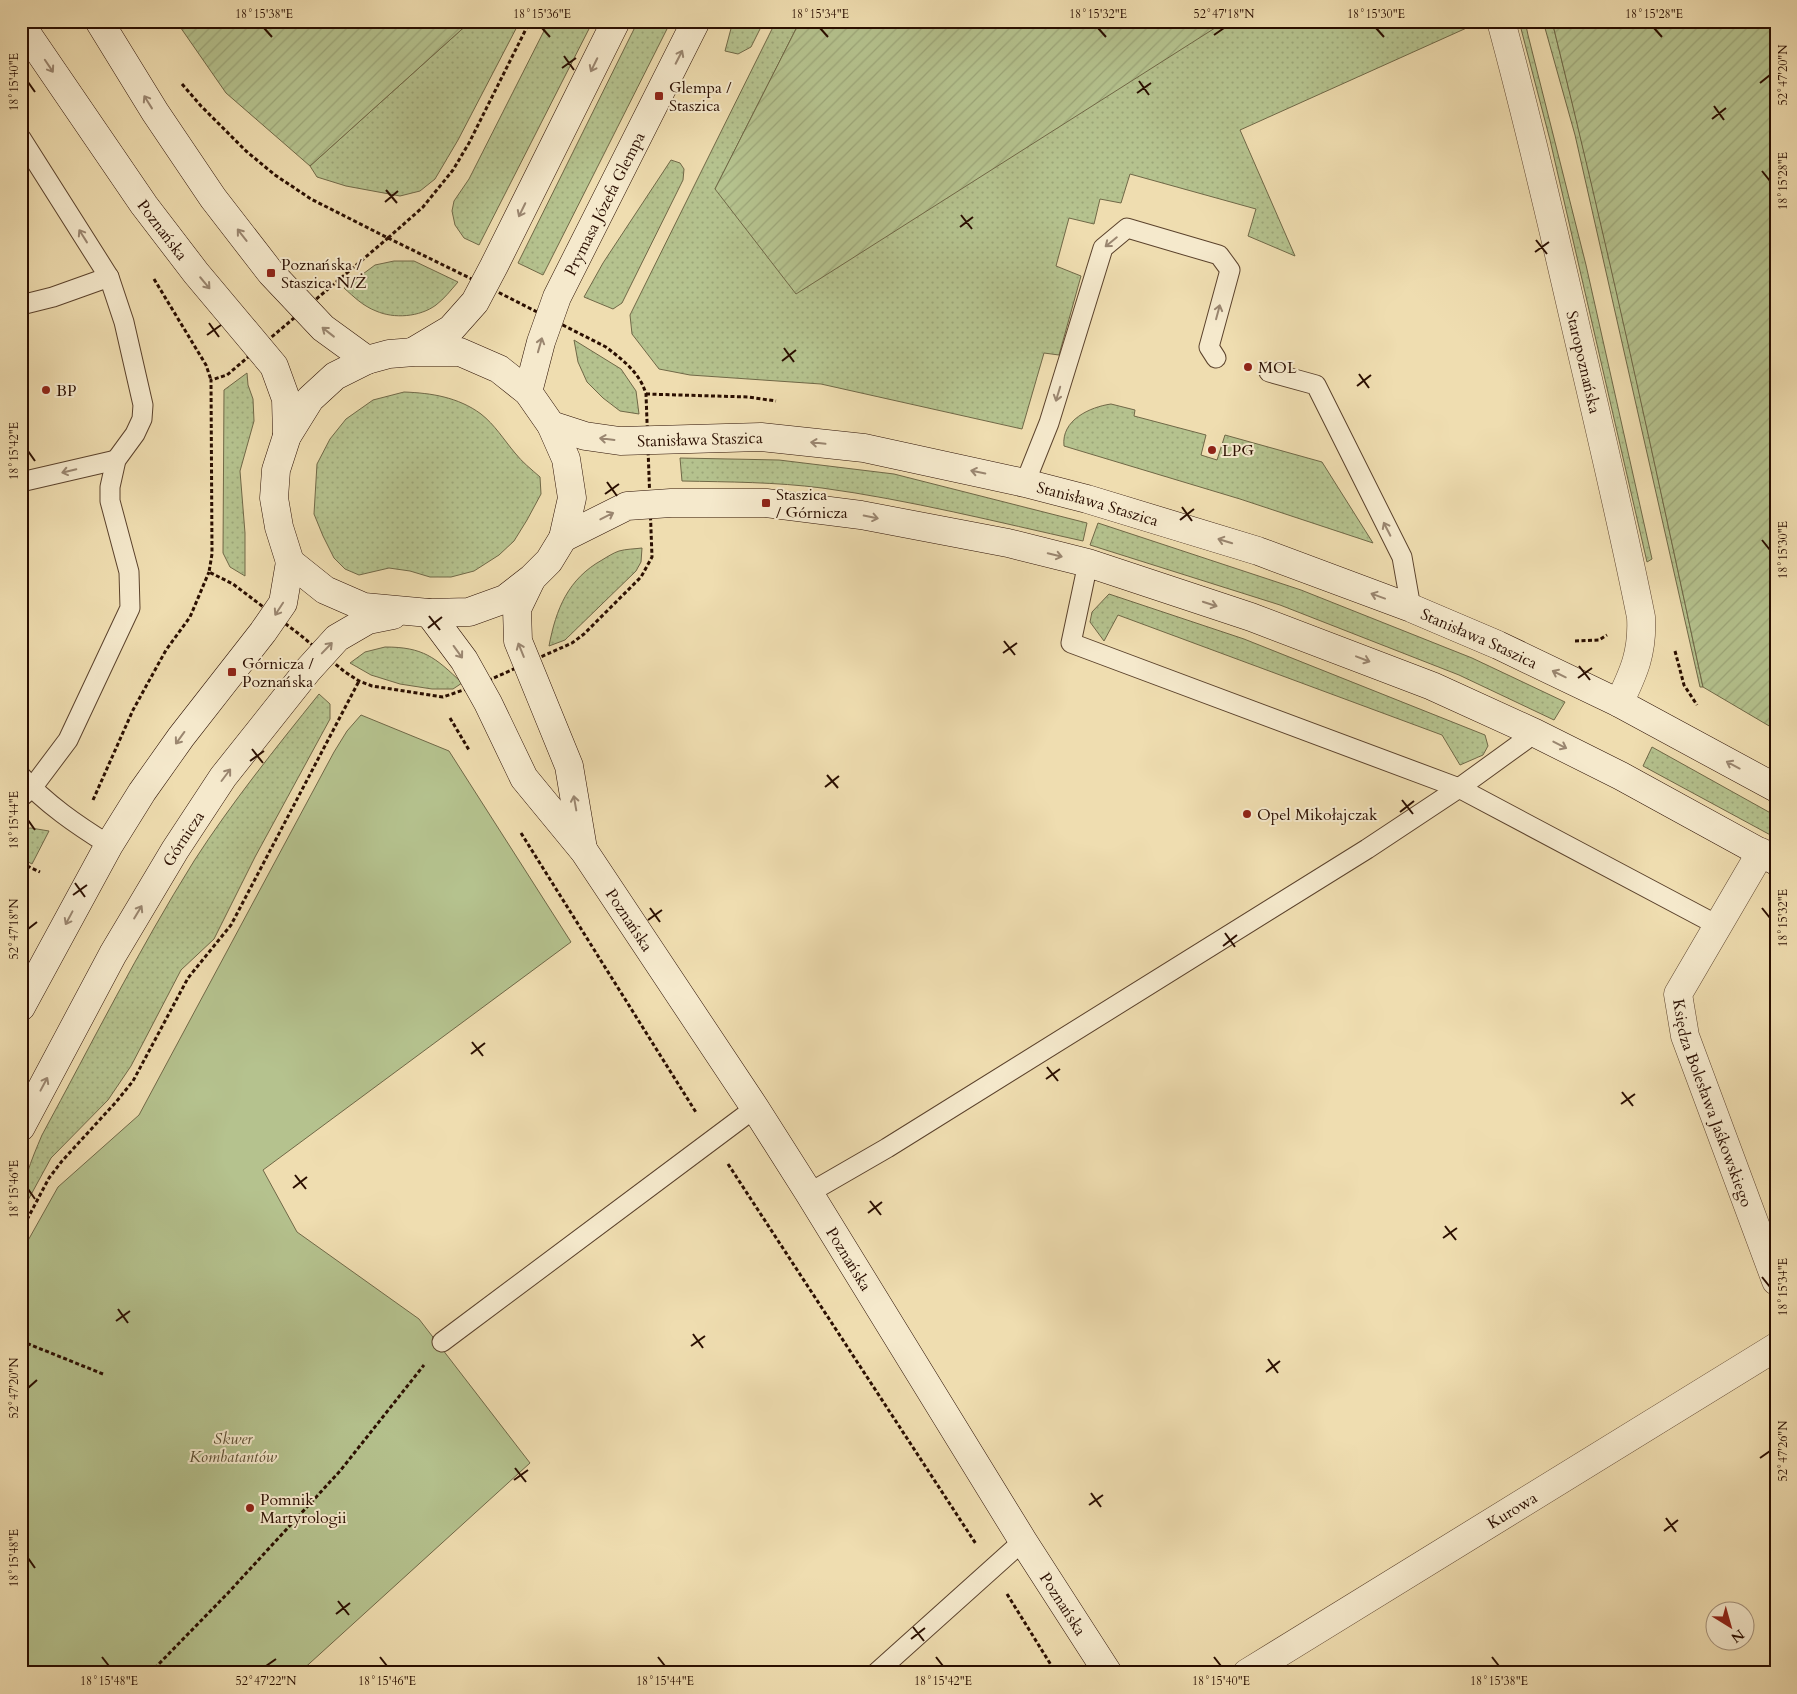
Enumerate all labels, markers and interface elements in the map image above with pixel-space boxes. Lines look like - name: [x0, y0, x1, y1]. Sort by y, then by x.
- text: 18°15'38"E: [235, 6, 293, 22]
- text: 18°15'36"E: [513, 6, 571, 22]
- text: 18°15'34"E: [791, 6, 849, 22]
- text: 18°15'32"E: [1069, 6, 1127, 22]
- text: 52°47'18"N: [1194, 6, 1255, 22]
- text: 18°15'30"E: [1347, 6, 1405, 22]
- text: 18°15'28"E: [1625, 6, 1683, 22]
- text: 52°47'20"N: [1775, 44, 1791, 105]
- one-way arrow: [674, 49, 684, 64]
- text: 18°15'40"E: [6, 53, 22, 111]
- one-way arrow: [589, 57, 598, 72]
- one-way arrow: [44, 58, 54, 72]
- place label: Glempa / Staszica: [669, 77, 732, 117]
- marker: Glempa / Staszica: [653, 90, 665, 102]
- one-way arrow: [143, 95, 153, 109]
- street label: Prymasa Józefa Glempa: [559, 128, 650, 280]
- text: 18°15'28"E: [1775, 152, 1791, 210]
- street label: Poznańska: [132, 195, 192, 265]
- one-way arrow: [517, 202, 526, 217]
- one-way arrow: [236, 229, 247, 242]
- one-way arrow: [78, 230, 88, 244]
- one-way arrow: [1104, 236, 1117, 248]
- place label: Poznańska / Staszica N/Ż: [281, 254, 367, 294]
- marker: Poznańska / Staszica N/Ż: [265, 267, 277, 279]
- one-way arrow: [199, 276, 210, 289]
- one-way arrow: [1214, 305, 1224, 321]
- street label: Staropoznańska: [1560, 309, 1606, 416]
- one-way arrow: [322, 326, 335, 337]
- one-way arrow: [536, 337, 546, 353]
- place label: MOL: [1258, 357, 1297, 379]
- marker: MOL: [1242, 361, 1254, 373]
- place label: BP: [56, 380, 76, 402]
- marker: BP: [40, 384, 52, 396]
- one-way arrow: [1052, 386, 1062, 402]
- text: 18°15'42"E: [6, 422, 22, 480]
- street label: Stanisława Staszica: [637, 427, 763, 453]
- one-way arrow: [600, 434, 616, 444]
- one-way arrow: [810, 438, 826, 448]
- place label: LPG: [1222, 440, 1254, 462]
- marker: LPG: [1206, 444, 1218, 456]
- one-way arrow: [61, 467, 77, 476]
- one-way arrow: [970, 467, 986, 477]
- street label: Stanisława Staszica: [1034, 476, 1161, 532]
- place label: Staszica / Górnicza: [776, 484, 848, 524]
- marker: Staszica / Górnicza: [760, 497, 772, 509]
- one-way arrow: [599, 511, 614, 520]
- one-way arrow: [862, 513, 878, 523]
- one-way arrow: [1382, 521, 1392, 536]
- text: 18°15'30"E: [1775, 521, 1791, 579]
- one-way arrow: [1217, 535, 1233, 545]
- one-way arrow: [1047, 550, 1063, 560]
- one-way arrow: [1371, 591, 1386, 600]
- one-way arrow: [1202, 599, 1218, 609]
- one-way arrow: [273, 602, 283, 616]
- street label: Stanisława Staszica: [1417, 603, 1541, 674]
- one-way arrow: [321, 642, 333, 655]
- one-way arrow: [516, 643, 526, 658]
- one-way arrow: [453, 645, 463, 659]
- place label: Górnicza / Poznańska: [242, 653, 314, 693]
- one-way arrow: [1355, 656, 1370, 665]
- marker: Górnicza / Poznańska: [226, 666, 238, 678]
- one-way arrow: [1552, 669, 1567, 679]
- one-way arrow: [175, 731, 185, 745]
- one-way arrow: [1552, 741, 1567, 750]
- one-way arrow: [1726, 760, 1741, 769]
- one-way arrow: [220, 769, 231, 782]
- text: 18°15'44"E: [6, 791, 22, 849]
- one-way arrow: [570, 795, 580, 811]
- place label: Opel Mikołajczak: [1257, 804, 1378, 826]
- street label: Górnicza: [158, 807, 210, 871]
- marker: Opel Mikołajczak: [1241, 808, 1253, 820]
- street label: Poznańska: [600, 884, 658, 956]
- text: 18°15'32"E: [1775, 889, 1791, 947]
- text: 52°47'18"N: [6, 898, 22, 959]
- one-way arrow: [133, 904, 143, 919]
- one-way arrow: [64, 911, 74, 926]
- street label: Księdza Bolesława Jaśkowskiego: [1667, 997, 1758, 1210]
- one-way arrow: [39, 1077, 49, 1092]
- text: 18°15'46"E: [6, 1160, 22, 1218]
- street label: Poznańska: [820, 1223, 877, 1295]
- text: 18°15'34"E: [1775, 1258, 1791, 1316]
- text: 52°47'20"N: [6, 1357, 22, 1418]
- text: 52°47'26"N: [1775, 1420, 1791, 1481]
- park label: Skwer Kombatantów: [189, 1428, 278, 1468]
- street label: Kurowa: [1483, 1487, 1542, 1534]
- place label: Pomnik Martyrologii: [260, 1489, 347, 1529]
- marker: Pomnik Martyrologii: [244, 1502, 256, 1514]
- text: 18°15'48"E: [6, 1529, 22, 1587]
- street label: Poznańska: [1034, 1568, 1091, 1640]
- north arrow: [1704, 1602, 1754, 1652]
- text: N: [1727, 1625, 1748, 1647]
- text: 18°15'48"E: [80, 1673, 138, 1689]
- text: 52°47'22"N: [236, 1673, 297, 1689]
- text: 18°15'46"E: [358, 1673, 416, 1689]
- text: 18°15'44"E: [636, 1673, 694, 1689]
- text: 18°15'42"E: [914, 1673, 972, 1689]
- text: 18°15'40"E: [1192, 1673, 1250, 1689]
- text: 18°15'38"E: [1470, 1673, 1528, 1689]

